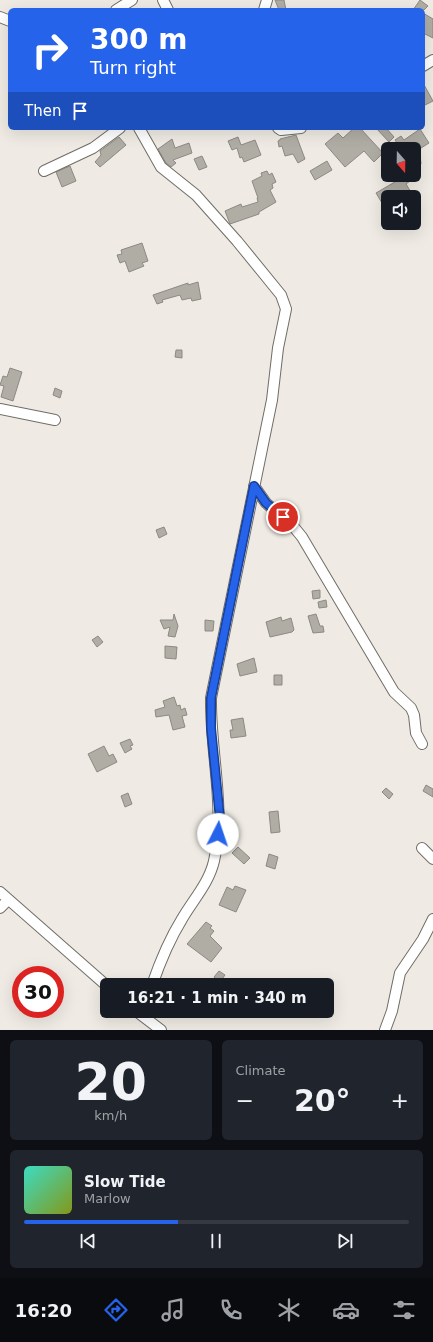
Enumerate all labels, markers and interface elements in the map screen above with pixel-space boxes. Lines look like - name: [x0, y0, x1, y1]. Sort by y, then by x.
- text: 300 m: [90, 23, 187, 56]
- icon: right: [24, 24, 76, 76]
- text: Turn right: [90, 57, 176, 78]
- icon: arrive: [69, 100, 91, 122]
- text: Then: [24, 102, 61, 120]
- north arrow: [381, 142, 421, 182]
- map controls: [381, 142, 421, 230]
- button: sound: [381, 190, 421, 230]
- pin: [266, 500, 300, 534]
- icon: arrive: [272, 506, 294, 528]
- position arrow: [197, 813, 239, 855]
- speed limit sign: 30: [12, 966, 64, 1018]
- text: 16:21 · 1 min · 340 m: [127, 989, 307, 1007]
- text: 20: [75, 1052, 147, 1112]
- text: Climate: [236, 1063, 286, 1078]
- text: 20°: [294, 1083, 351, 1118]
- text: −: [236, 1088, 254, 1113]
- text: +: [391, 1088, 409, 1113]
- text: km/h: [94, 1108, 127, 1123]
- text: Slow Tide: [84, 1173, 166, 1191]
- text: Marlow: [84, 1191, 131, 1206]
- icon: previous: [77, 1230, 99, 1252]
- icon: pause: [205, 1230, 227, 1252]
- icon: next: [334, 1230, 356, 1252]
- icon: directions: [102, 1296, 130, 1324]
- icon: music: [159, 1296, 187, 1324]
- icon: phone: [217, 1296, 245, 1324]
- icon: climate: [275, 1296, 303, 1324]
- icon: car: [332, 1296, 360, 1324]
- icon: filters: [390, 1296, 418, 1324]
- text: 16:20: [15, 1300, 72, 1321]

